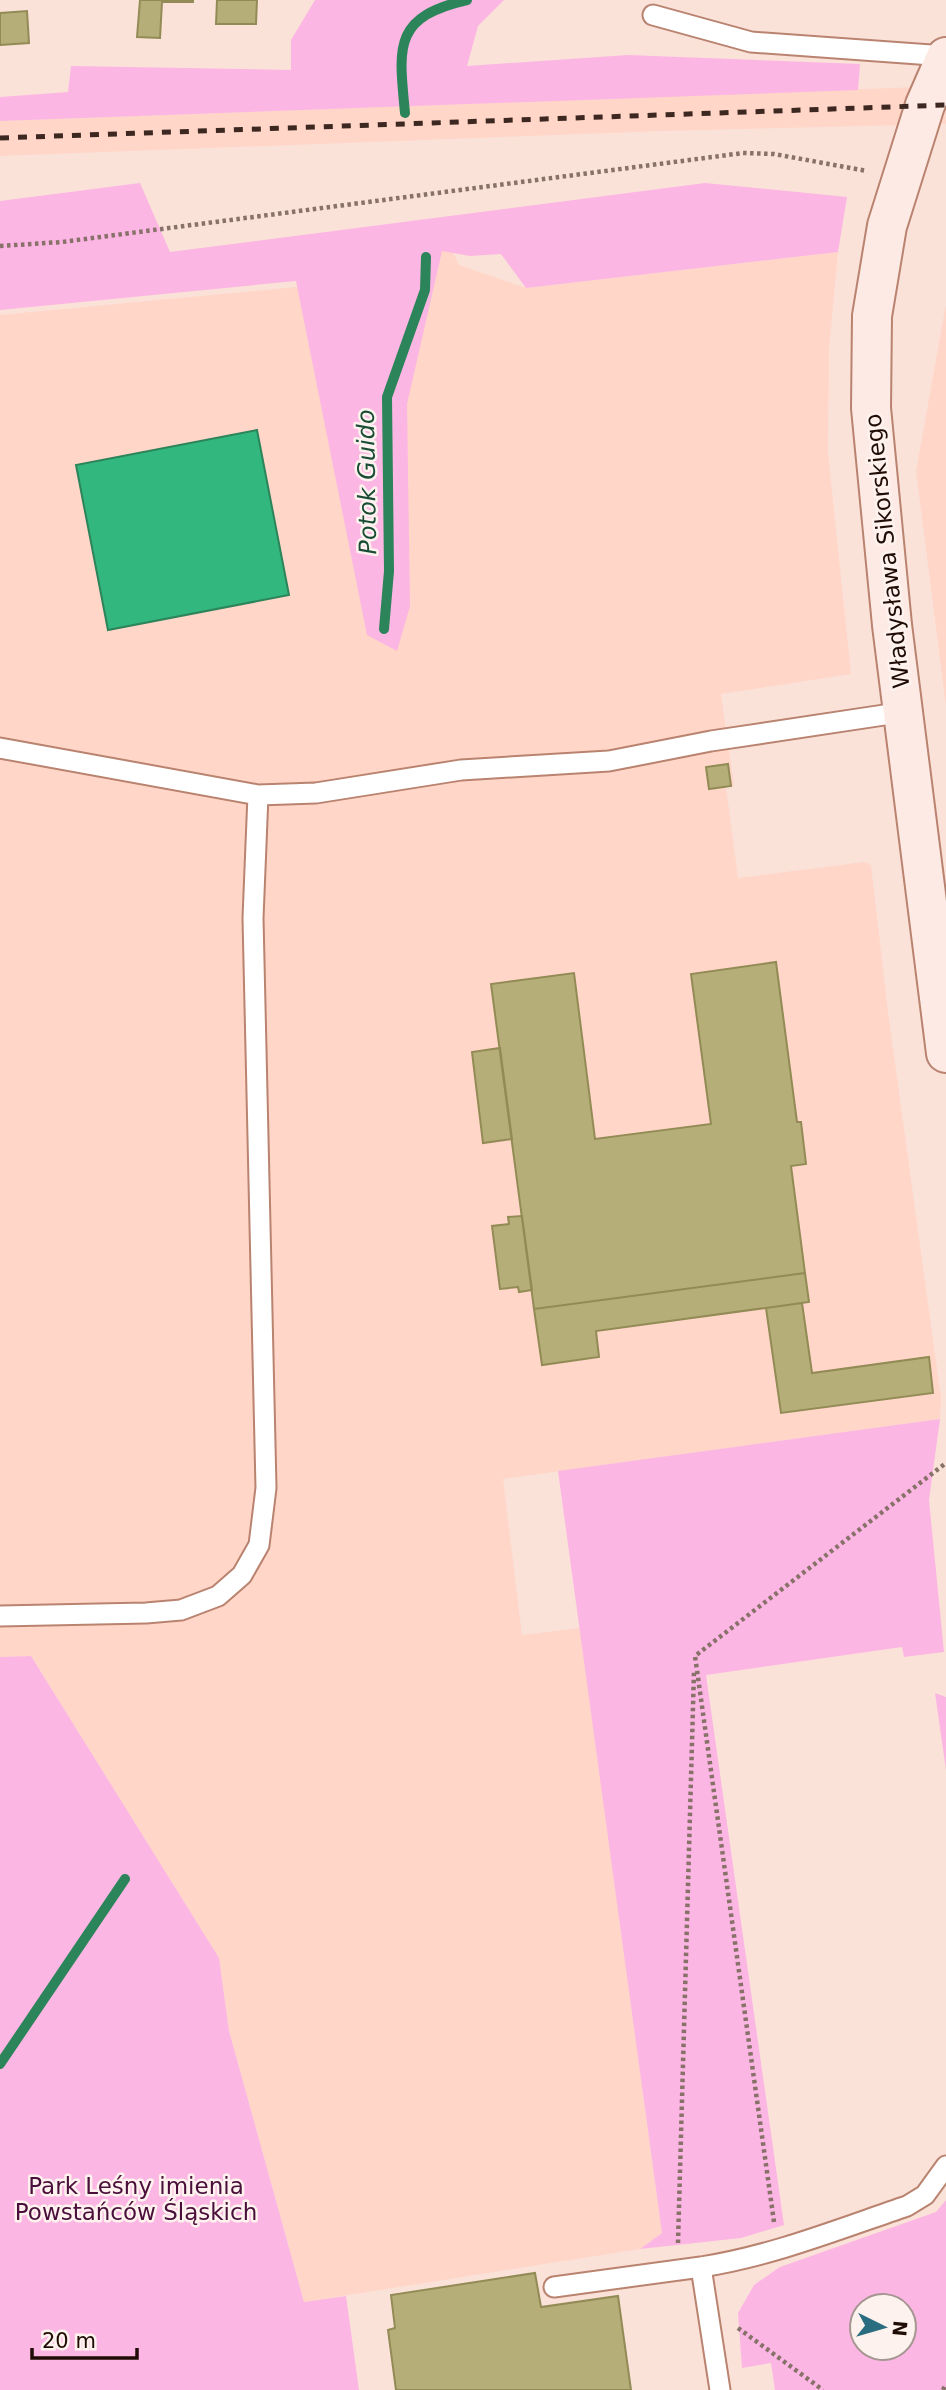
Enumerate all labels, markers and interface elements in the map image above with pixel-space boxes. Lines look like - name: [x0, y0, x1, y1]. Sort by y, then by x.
- water label: Potok Guido: [352, 409, 382, 555]
- street label: Władysława Sikorskiego: [860, 412, 914, 690]
- park label: Park Leśny imienia Powstańców Śląskich: [15, 2173, 257, 2225]
- north arrow: [848, 2292, 918, 2362]
- scale bar: [32, 2316, 136, 2360]
- text: N: [888, 2320, 912, 2337]
- text: 20 m: [42, 2329, 96, 2353]

